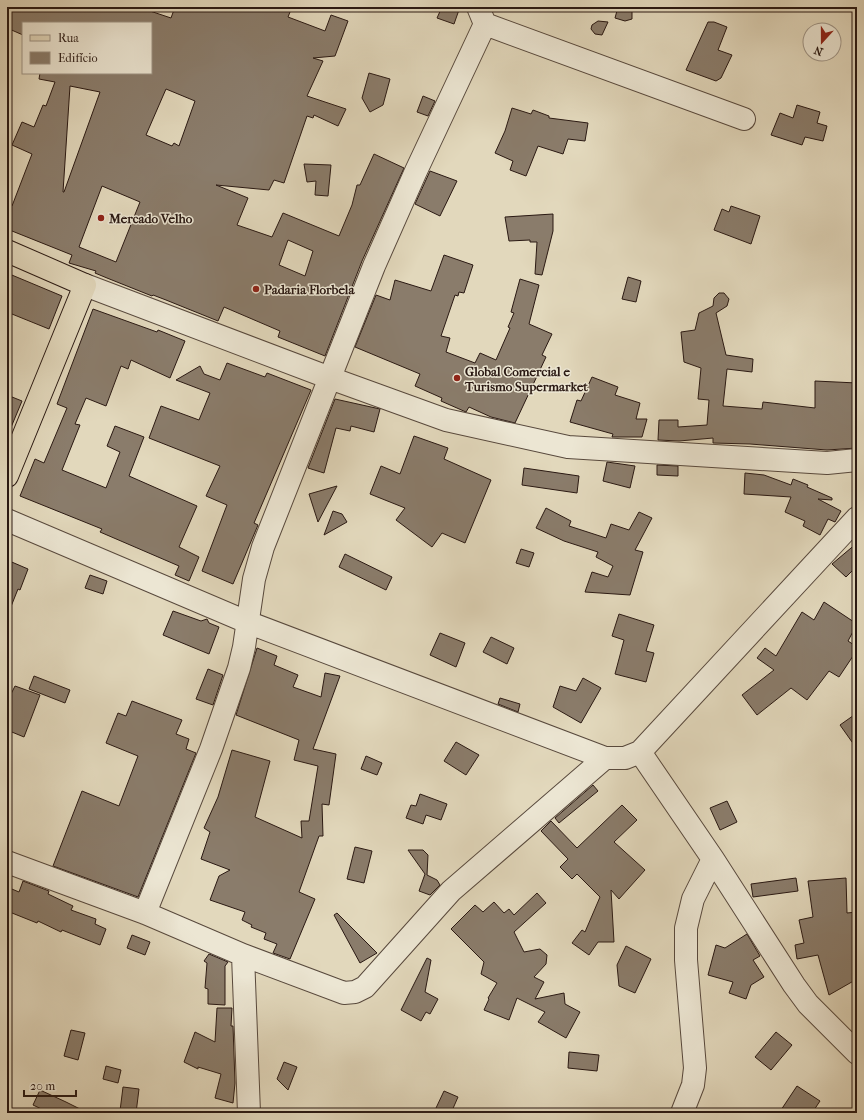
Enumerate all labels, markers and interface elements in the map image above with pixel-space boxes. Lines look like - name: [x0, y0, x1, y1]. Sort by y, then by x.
- legend: [22, 22, 152, 74]
- north arrow: [802, 22, 842, 62]
- text: Rua: [58, 31, 79, 45]
- text: N: [812, 43, 825, 58]
- text: Edifício: [58, 51, 98, 65]
- place label: Mercado Velho: [108, 211, 193, 226]
- marker: Mercado Velho: [96, 213, 106, 223]
- place label: Padaria Florbela: [264, 282, 355, 297]
- marker: Padaria Florbela: [251, 284, 261, 294]
- place label: Global Comercial e Turismo Supermarket: [464, 364, 588, 395]
- marker: Global Comercial e Turismo Supermarket: [452, 373, 462, 383]
- scale bar: [24, 1072, 76, 1098]
- text: 20 m: [30, 1079, 55, 1093]

